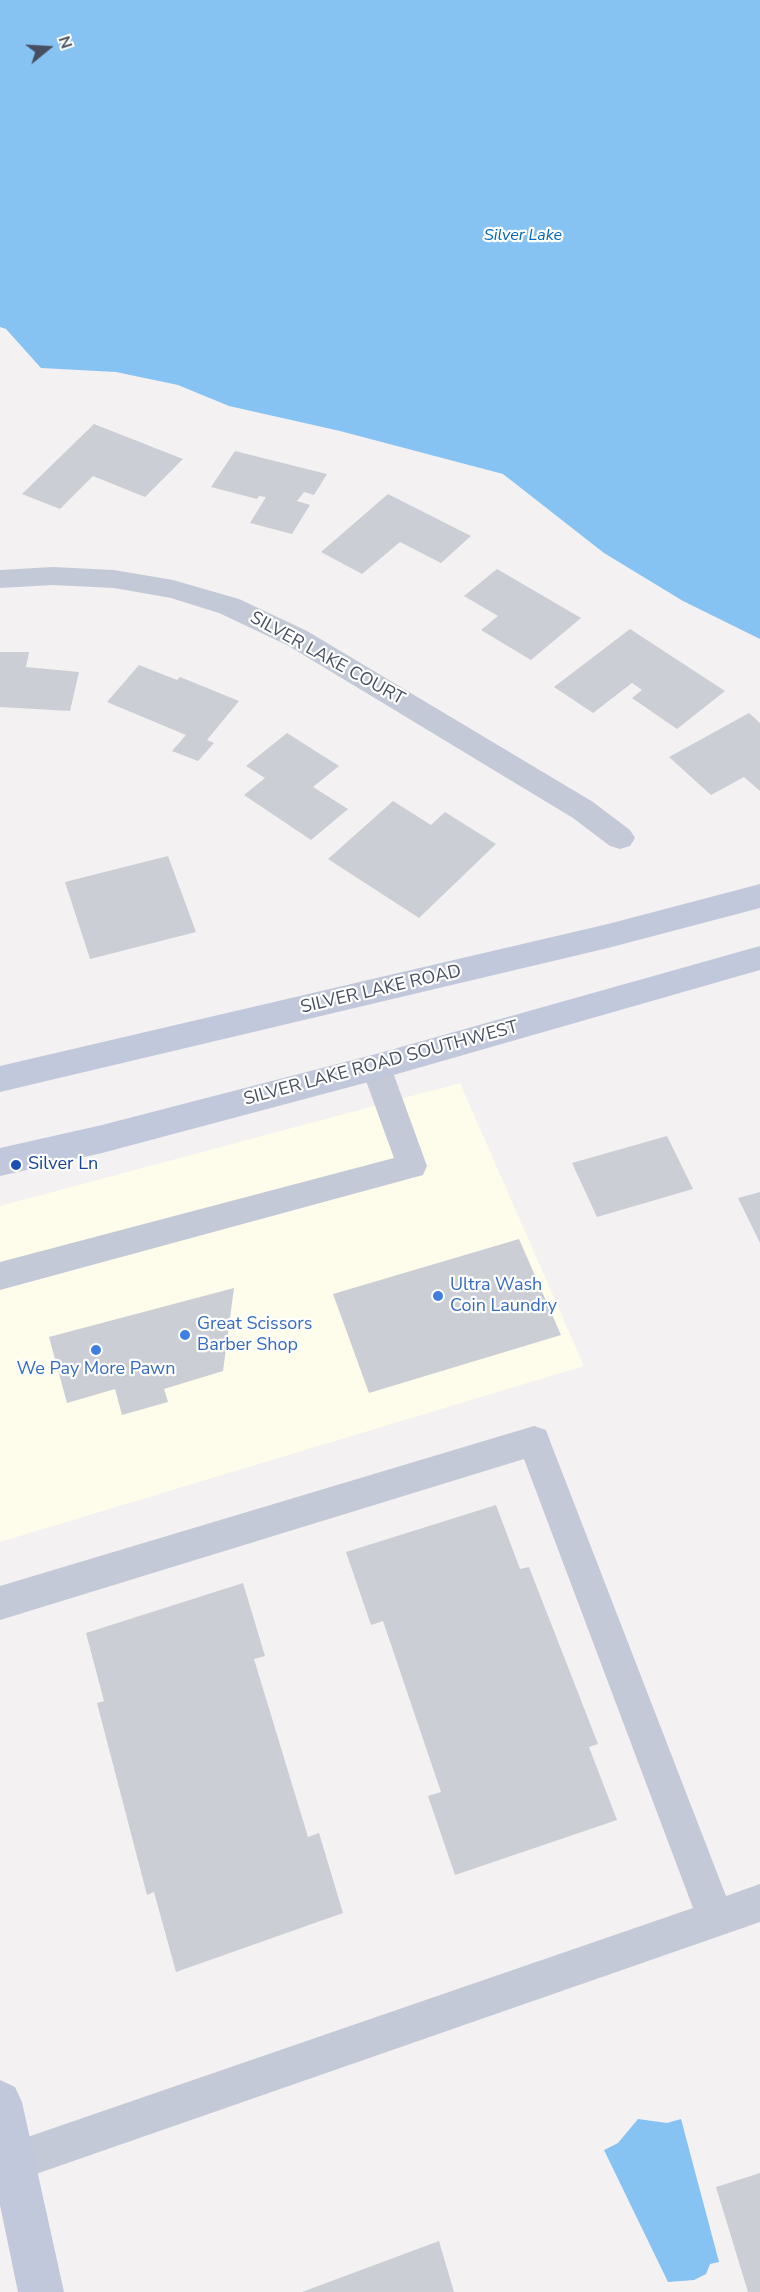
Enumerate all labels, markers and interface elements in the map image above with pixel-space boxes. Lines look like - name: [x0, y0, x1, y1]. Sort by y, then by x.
- north arrow: [18, 18, 78, 78]
- text: N: [53, 33, 77, 52]
- water label: Silver Lake: [484, 226, 562, 246]
- street label: SILVER LAKE COURT: [246, 608, 408, 710]
- street label: SILVER LAKE ROAD: [299, 961, 463, 1019]
- street label: SILVER LAKE ROAD SOUTHWEST: [241, 1017, 521, 1111]
- place label: Silver Ln: [28, 1154, 98, 1176]
- marker: Silver Ln: [9, 1158, 23, 1172]
- place label: Ultra Wash Coin Laundry: [450, 1275, 557, 1318]
- marker: Ultra Wash Coin Laundry: [431, 1289, 445, 1303]
- place label: Great Scissors Barber Shop: [197, 1314, 312, 1356]
- marker: Great Scissors Barber Shop: [178, 1328, 192, 1342]
- marker: We Pay More Pawn: [89, 1343, 103, 1357]
- place label: We Pay More Pawn: [17, 1359, 175, 1381]

